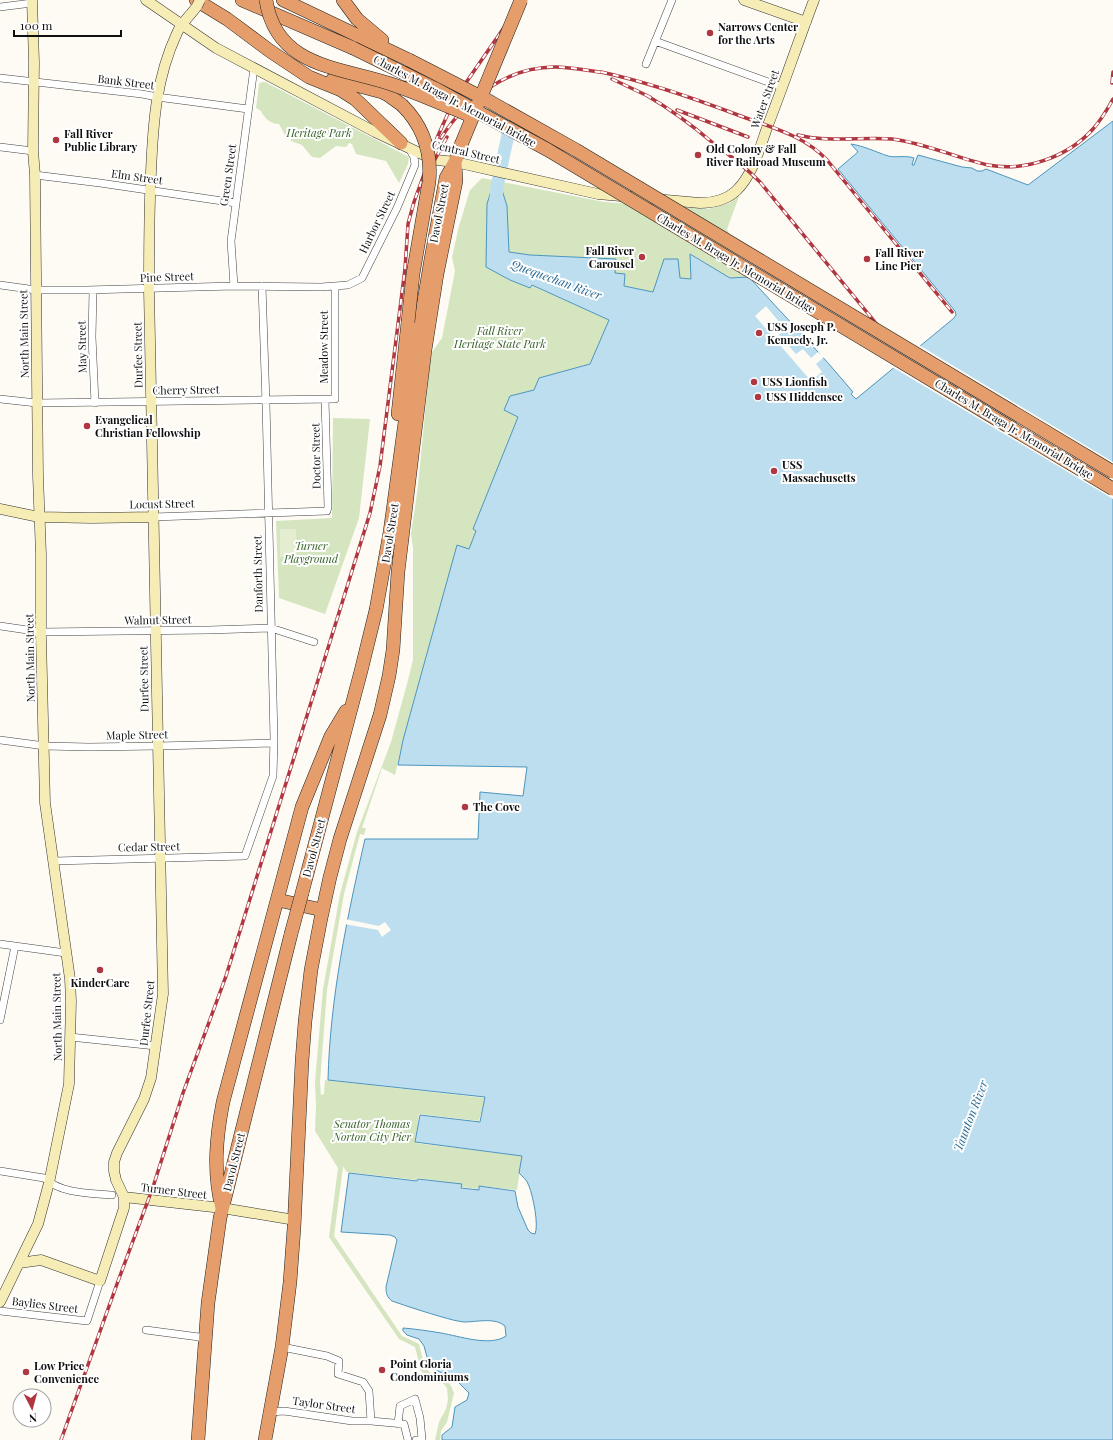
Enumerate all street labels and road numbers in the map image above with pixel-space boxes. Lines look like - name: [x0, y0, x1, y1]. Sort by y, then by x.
- street label: Charles M. Braga Jr. Memorial Bridge: [371, 51, 540, 150]
- street label: Water Street: [747, 67, 782, 131]
- street label: Bank Street: [97, 71, 155, 92]
- street label: Central Street: [431, 136, 502, 167]
- street label: Green Street: [216, 143, 239, 207]
- street label: Elm Street: [110, 165, 164, 188]
- street label: Davol Street: [425, 182, 452, 244]
- street label: Harbor Street: [355, 188, 398, 255]
- street label: Charles M. Braga Jr. Memorial Bridge: [654, 209, 819, 316]
- street label: Pine Street: [140, 268, 194, 285]
- street label: North Main Street: [15, 289, 32, 378]
- street label: Meadow Street: [316, 310, 331, 384]
- street label: May Street: [74, 321, 89, 373]
- street label: Durfee Street: [129, 322, 146, 388]
- street label: Charles M. Braga Jr. Memorial Bridge: [932, 375, 1097, 482]
- street label: Cherry Street: [152, 381, 220, 398]
- street label: Doctor Street: [307, 423, 324, 489]
- street label: Locust Street: [129, 495, 195, 512]
- street label: Davol Street: [377, 502, 402, 564]
- street label: Danforth Street: [249, 535, 266, 613]
- street label: Walnut Street: [123, 611, 192, 628]
- street label: North Main Street: [21, 613, 38, 702]
- street label: Durfee Street: [135, 646, 152, 712]
- street label: Maple Street: [106, 726, 168, 743]
- street label: Davol Street: [299, 817, 329, 879]
- street label: Cedar Street: [118, 838, 180, 855]
- street label: North Main Street: [48, 972, 65, 1061]
- street label: Durfee Street: [136, 979, 157, 1047]
- street label: Davol Street: [219, 1131, 248, 1193]
- street label: Turner Street: [140, 1179, 208, 1202]
- street label: Baylies Street: [11, 1293, 79, 1316]
- street label: Taylor Street: [292, 1393, 357, 1416]

